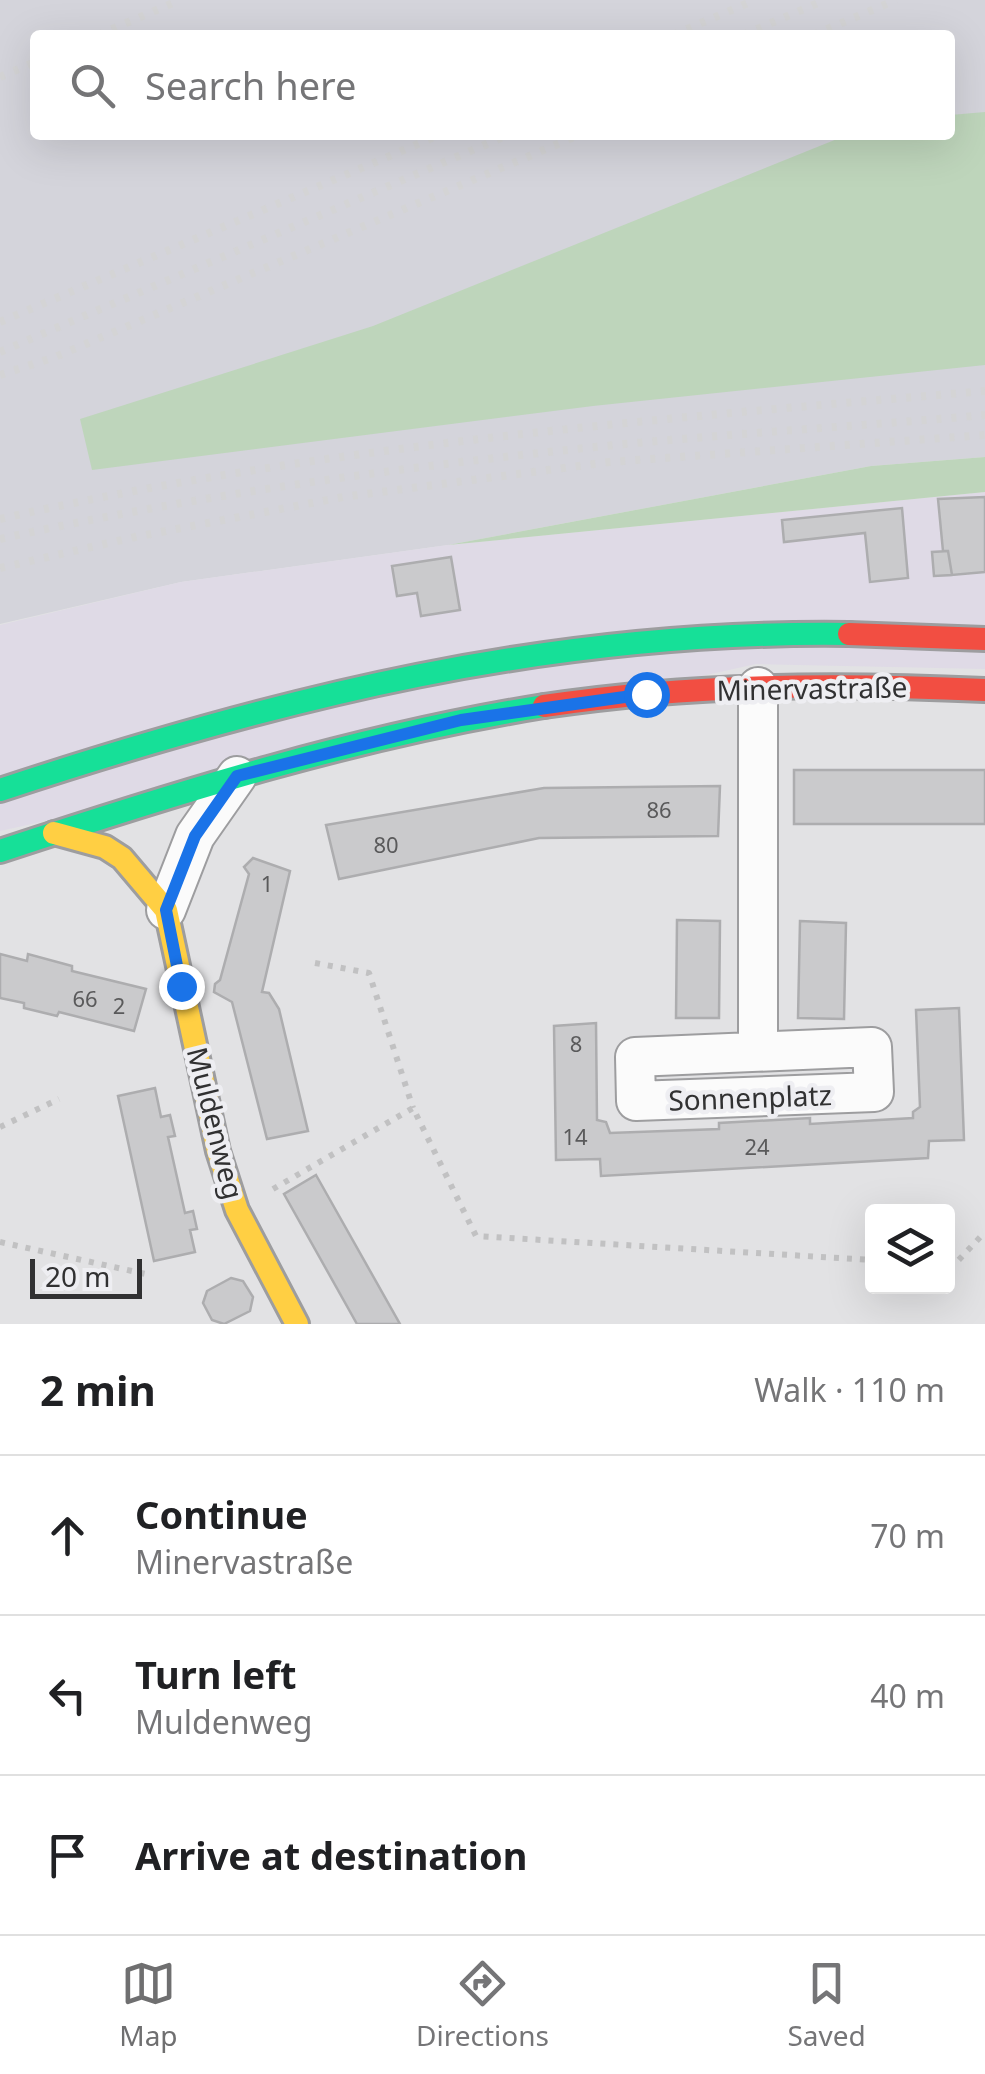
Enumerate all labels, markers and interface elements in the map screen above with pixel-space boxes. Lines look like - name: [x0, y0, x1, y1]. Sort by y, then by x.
- search box: [30, 30, 955, 140]
- icon: search: [65, 58, 120, 113]
- text: Search here: [145, 59, 356, 111]
- street label: Minervastraße: [716, 667, 908, 709]
- route start: [624, 672, 670, 718]
- house number: 86: [646, 794, 672, 824]
- house number: 80: [373, 829, 399, 859]
- house number: 1: [261, 868, 273, 898]
- route end: [159, 964, 205, 1010]
- house number: 66: [72, 983, 98, 1013]
- house number: 2: [113, 990, 125, 1020]
- house number: 8: [570, 1028, 582, 1058]
- street label: Muldenweg: [179, 1043, 253, 1203]
- street label: Sonnenplatz: [668, 1075, 832, 1119]
- house number: 14: [562, 1121, 588, 1151]
- house number: 24: [744, 1131, 770, 1161]
- map controls: [865, 1204, 955, 1294]
- button: layers: [865, 1204, 955, 1294]
- scale bar: [30, 1254, 142, 1298]
- text: 20 m: [45, 1257, 111, 1295]
- text: 2 min: [40, 1361, 156, 1418]
- text: Walk · 110 m: [754, 1368, 945, 1411]
- text: Continue: [135, 1488, 308, 1540]
- icon: ahead: [40, 1508, 95, 1563]
- text: 70 m: [870, 1514, 945, 1557]
- text: Minervastraße: [135, 1540, 353, 1583]
- text: Turn left: [135, 1648, 297, 1700]
- icon: left: [40, 1668, 95, 1723]
- text: 40 m: [870, 1674, 945, 1717]
- text: Muldenweg: [135, 1700, 312, 1743]
- icon: arrive: [40, 1828, 95, 1883]
- text: Arrive at destination: [135, 1829, 527, 1881]
- tab: Map: [119, 1956, 178, 2054]
- tab: Directions: [416, 1956, 549, 2054]
- tab: Saved: [787, 1956, 866, 2054]

